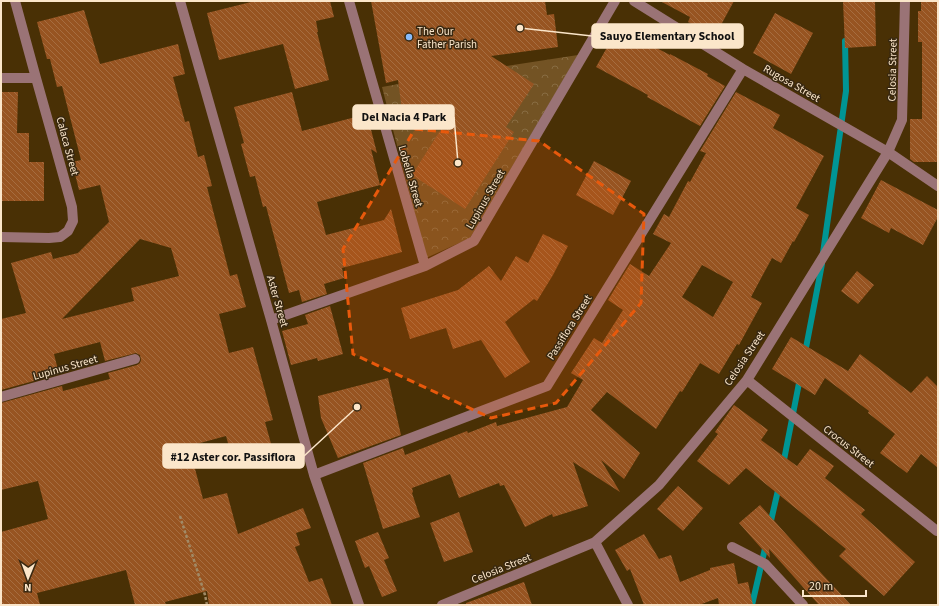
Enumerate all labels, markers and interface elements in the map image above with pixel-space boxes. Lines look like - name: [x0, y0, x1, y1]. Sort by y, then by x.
- place label: The Our Father Parish: [417, 24, 477, 52]
- callout: Sauyo Elementary School: [592, 24, 743, 48]
- text: Sauyo Elementary School: [600, 28, 735, 45]
- marker: The Our Father Parish: [404, 32, 414, 42]
- street label: Celosia Street: [884, 38, 901, 102]
- street label: Rugosa Street: [761, 61, 823, 106]
- callout: Del Nacia 4 Park: [353, 105, 454, 129]
- text: Del Nacia 4 Park: [362, 109, 447, 126]
- street label: Calaca Street: [52, 115, 83, 178]
- street label: Lobella Street: [395, 143, 427, 209]
- street label: Lupinus Street: [462, 167, 509, 232]
- street label: Aster Street: [263, 273, 292, 329]
- street label: Passiflora Street: [543, 292, 596, 363]
- street label: Celosia Street: [721, 328, 768, 389]
- street label: Lupinus Street: [31, 351, 99, 384]
- street label: Crocus Street: [820, 422, 878, 471]
- callout: #12 Aster cor. Passiflora: [163, 444, 304, 468]
- text: #12 Aster cor. Passiflora: [171, 449, 295, 466]
- street label: Celosia Street: [469, 550, 534, 587]
- north arrow: [8, 558, 48, 598]
- scale bar: [803, 572, 866, 598]
- text: 20 m: [809, 578, 833, 595]
- text: N: [24, 580, 32, 595]

